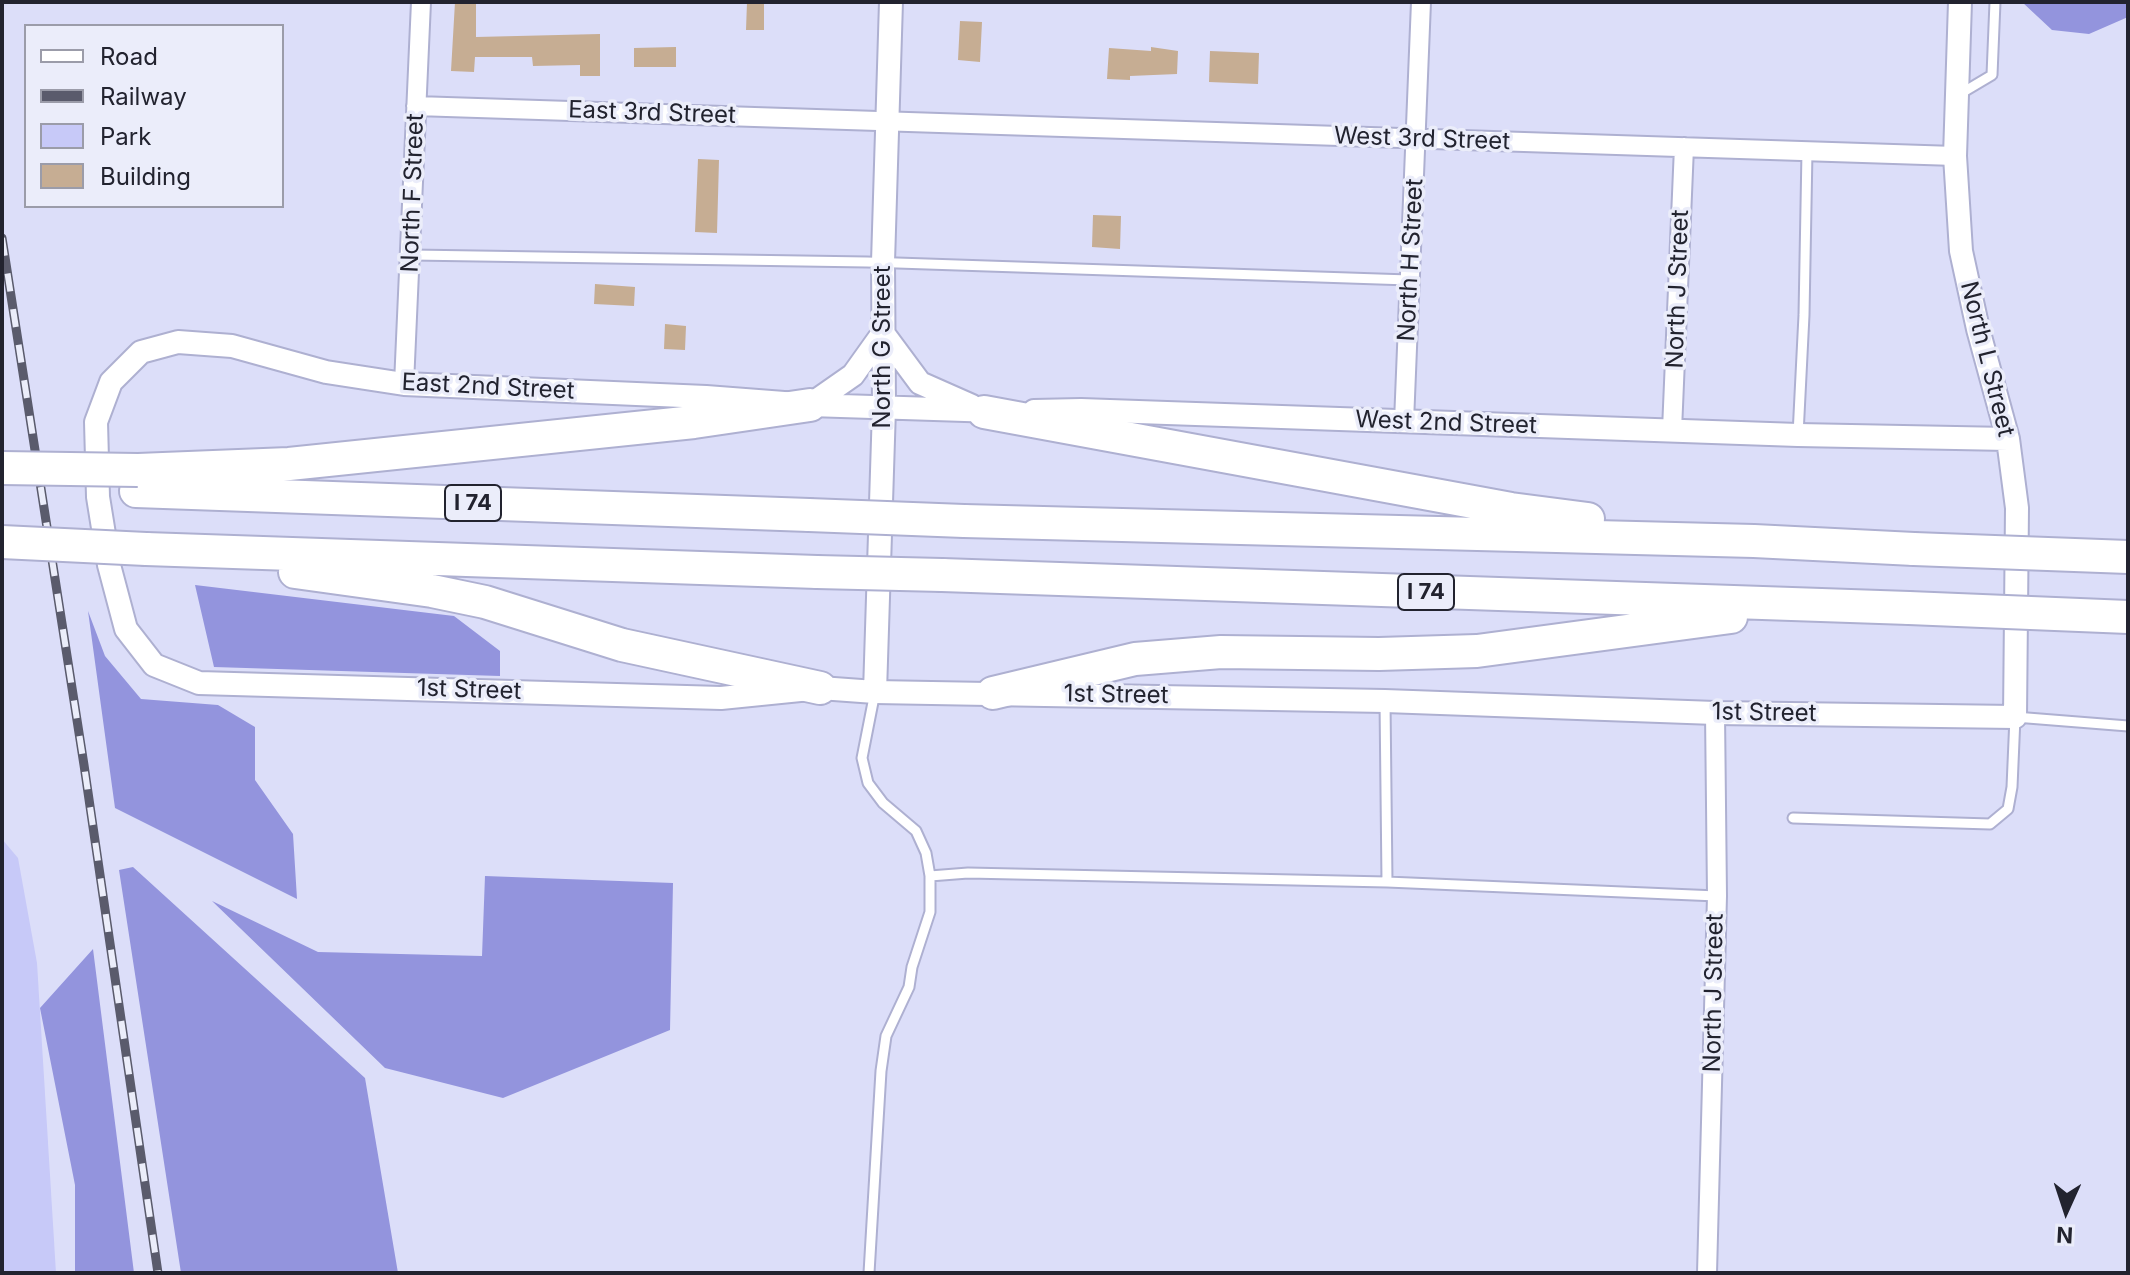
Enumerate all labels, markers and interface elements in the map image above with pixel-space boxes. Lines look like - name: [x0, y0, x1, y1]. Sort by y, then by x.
- legend: [24, 24, 284, 208]
- text: Road: [100, 42, 158, 71]
- text: Railway: [100, 82, 187, 111]
- street label: East 3rd Street: [568, 96, 736, 130]
- street label: North F Street: [396, 113, 430, 273]
- text: Park: [100, 122, 151, 151]
- street label: West 3rd Street: [1333, 122, 1511, 156]
- text: Building: [100, 162, 191, 191]
- street label: North H Street: [1392, 178, 1430, 342]
- street label: North J Street: [1661, 209, 1695, 369]
- street label: North G Street: [869, 265, 897, 429]
- street label: North L Street: [1954, 279, 2020, 439]
- street label: East 2nd Street: [401, 368, 575, 406]
- street label: West 2nd Street: [1355, 405, 1537, 441]
- road number: I 74: [445, 485, 501, 521]
- road number: I 74: [1398, 574, 1454, 610]
- street label: 1st Street: [416, 674, 522, 706]
- street label: 1st Street: [1063, 680, 1169, 710]
- street label: 1st Street: [1711, 698, 1817, 728]
- street label: North J Street: [1698, 913, 1730, 1073]
- north arrow: [2026, 1171, 2106, 1251]
- text: N: [2056, 1222, 2074, 1248]

